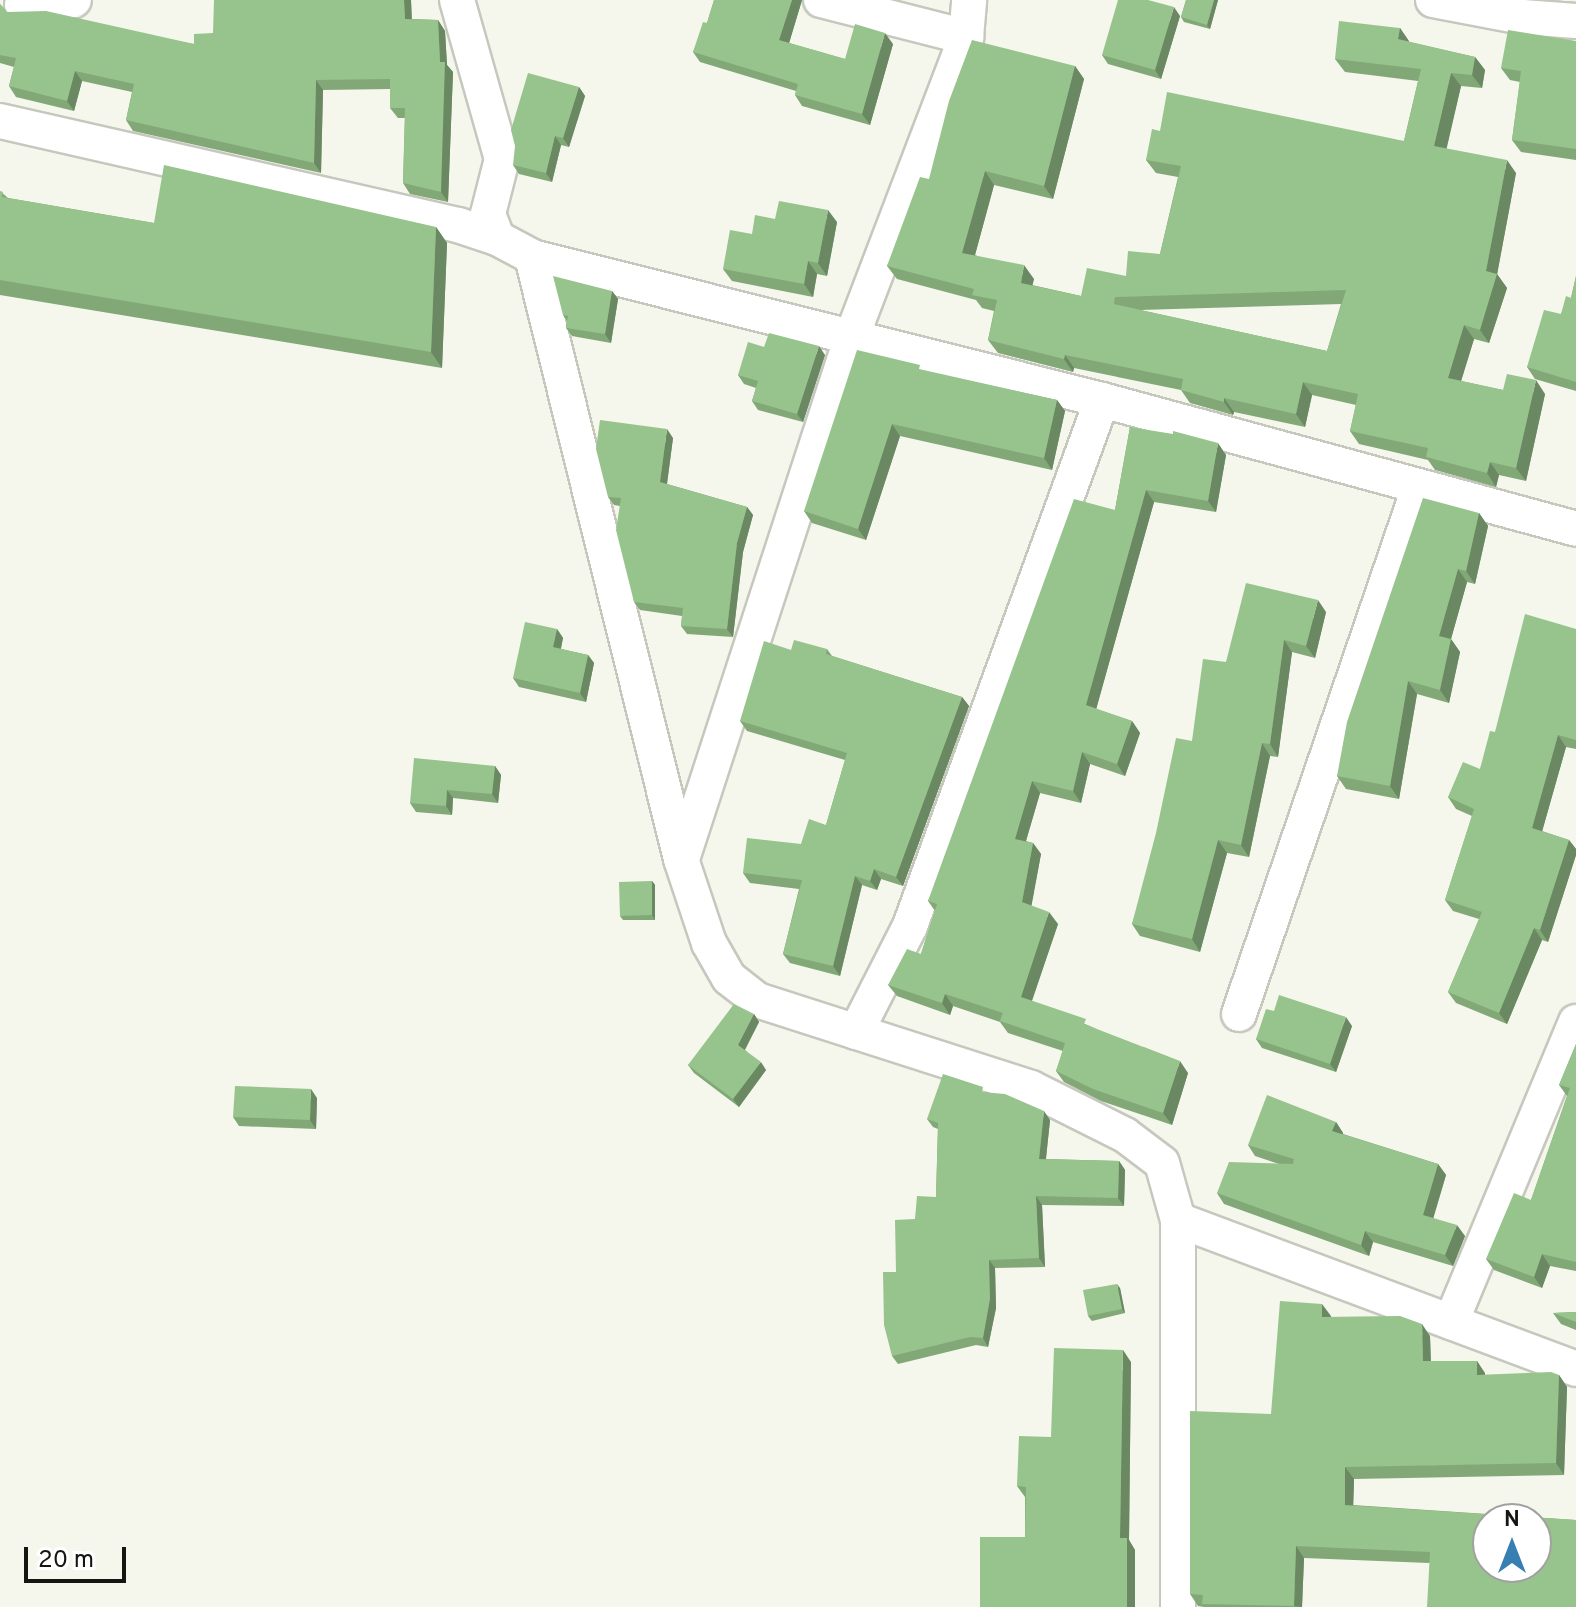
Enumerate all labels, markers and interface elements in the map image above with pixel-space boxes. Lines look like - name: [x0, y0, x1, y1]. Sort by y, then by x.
- north arrow: [1472, 1503, 1552, 1583]
- text: N: [1504, 1507, 1520, 1534]
- scale bar: [28, 1531, 130, 1581]
- text: 20 m: [38, 1546, 94, 1576]

